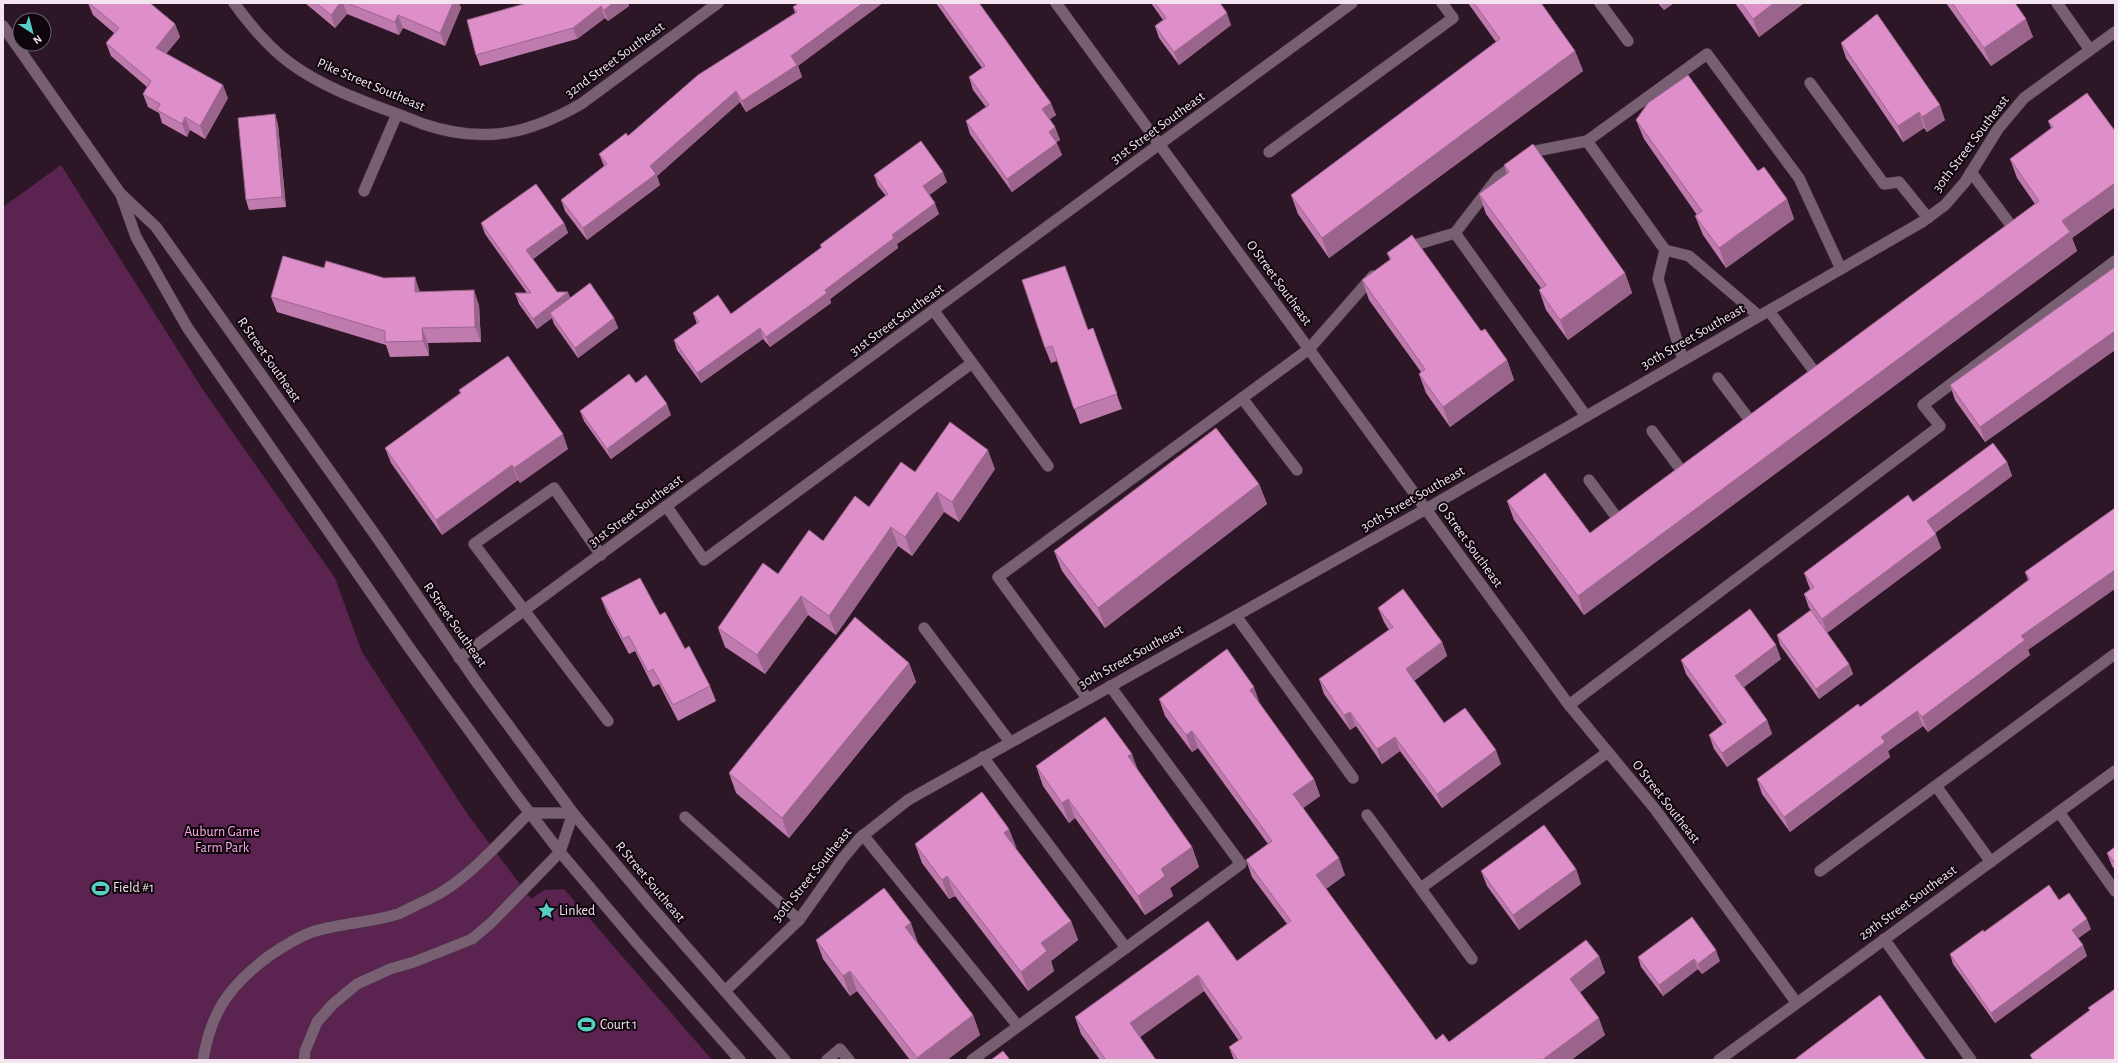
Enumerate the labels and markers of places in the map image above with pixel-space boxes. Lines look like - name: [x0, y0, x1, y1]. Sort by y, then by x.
- sports icon: Field #1: [90, 878, 110, 898]
- place label: Field #1: [113, 881, 154, 895]
- place icon: Linked: [536, 901, 556, 921]
- place label: Linked: [559, 904, 595, 918]
- sports icon: Court 1: [577, 1015, 597, 1035]
- place label: Court 1: [600, 1018, 637, 1032]

